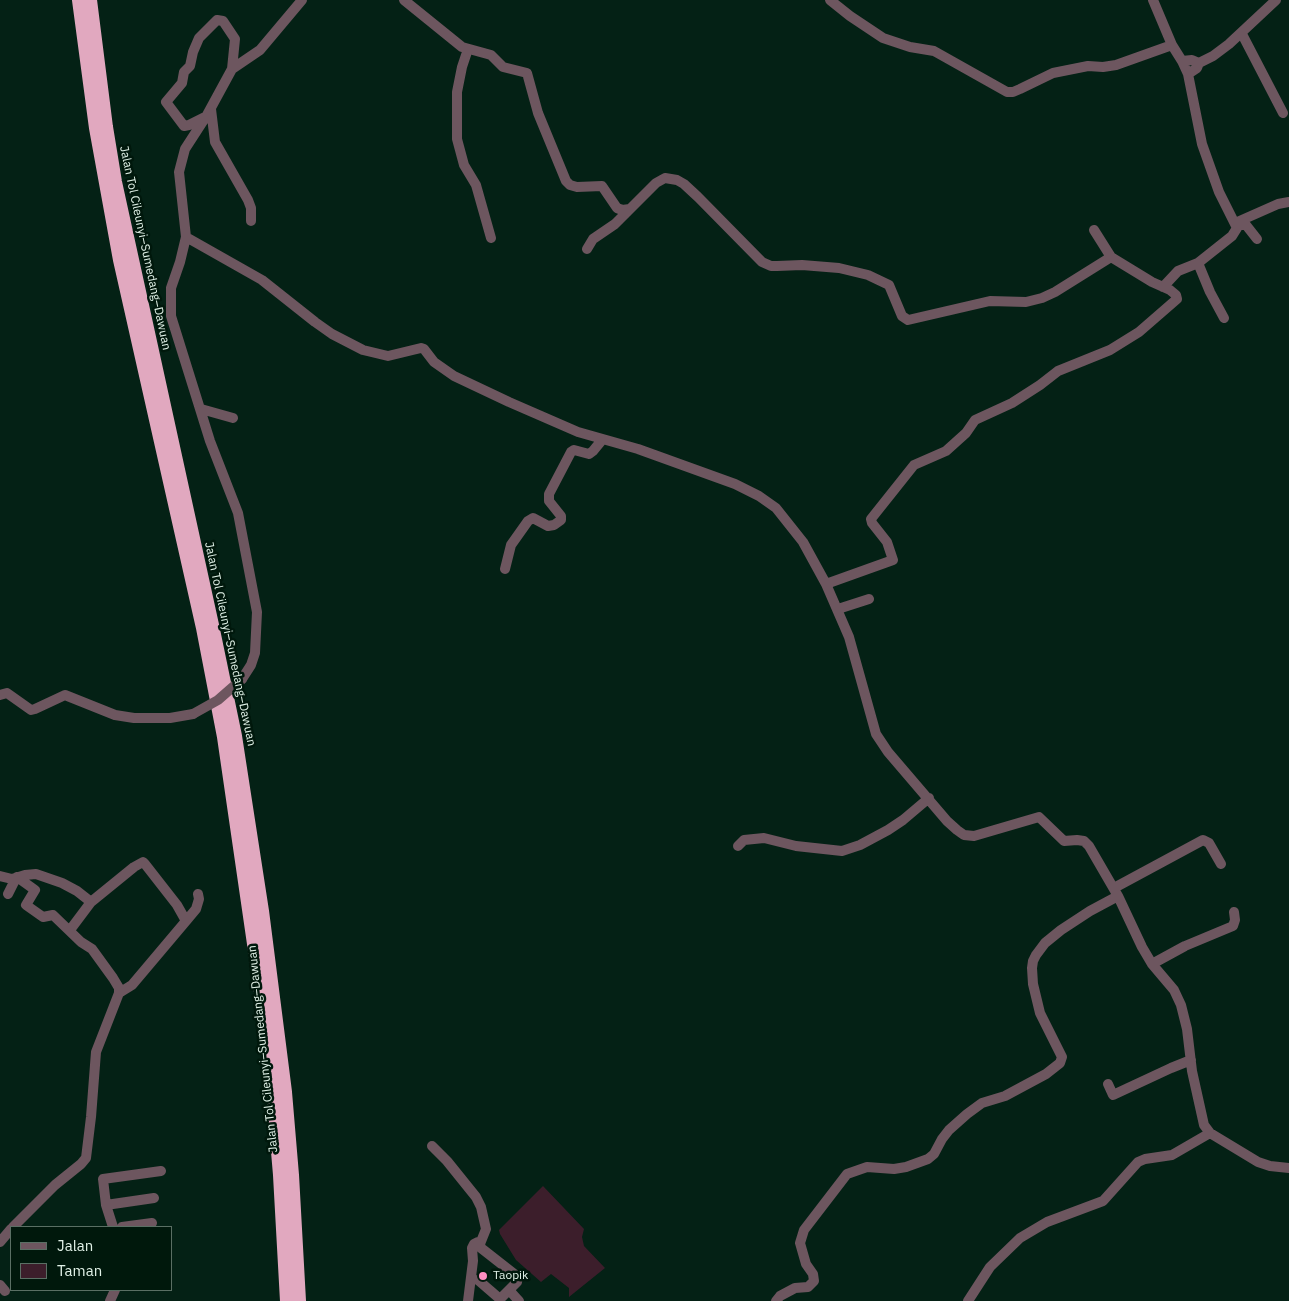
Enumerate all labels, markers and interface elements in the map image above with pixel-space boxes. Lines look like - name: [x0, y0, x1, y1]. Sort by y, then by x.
- street label: Jalan Tol Cileunyi–Sumedang–Dawuan: [116, 145, 174, 351]
- street label: Jalan Tol Cileunyi–Sumedang–Dawuan: [201, 541, 259, 747]
- street label: Jalan Tol Cileunyi–Sumedang–Dawuan: [245, 945, 281, 1153]
- legend: [10, 1226, 172, 1291]
- text: Jalan: [57, 1236, 93, 1255]
- text: Taman: [57, 1261, 102, 1280]
- place label: Taopik: [493, 1269, 528, 1283]
- marker: Taopik: [477, 1270, 489, 1282]

